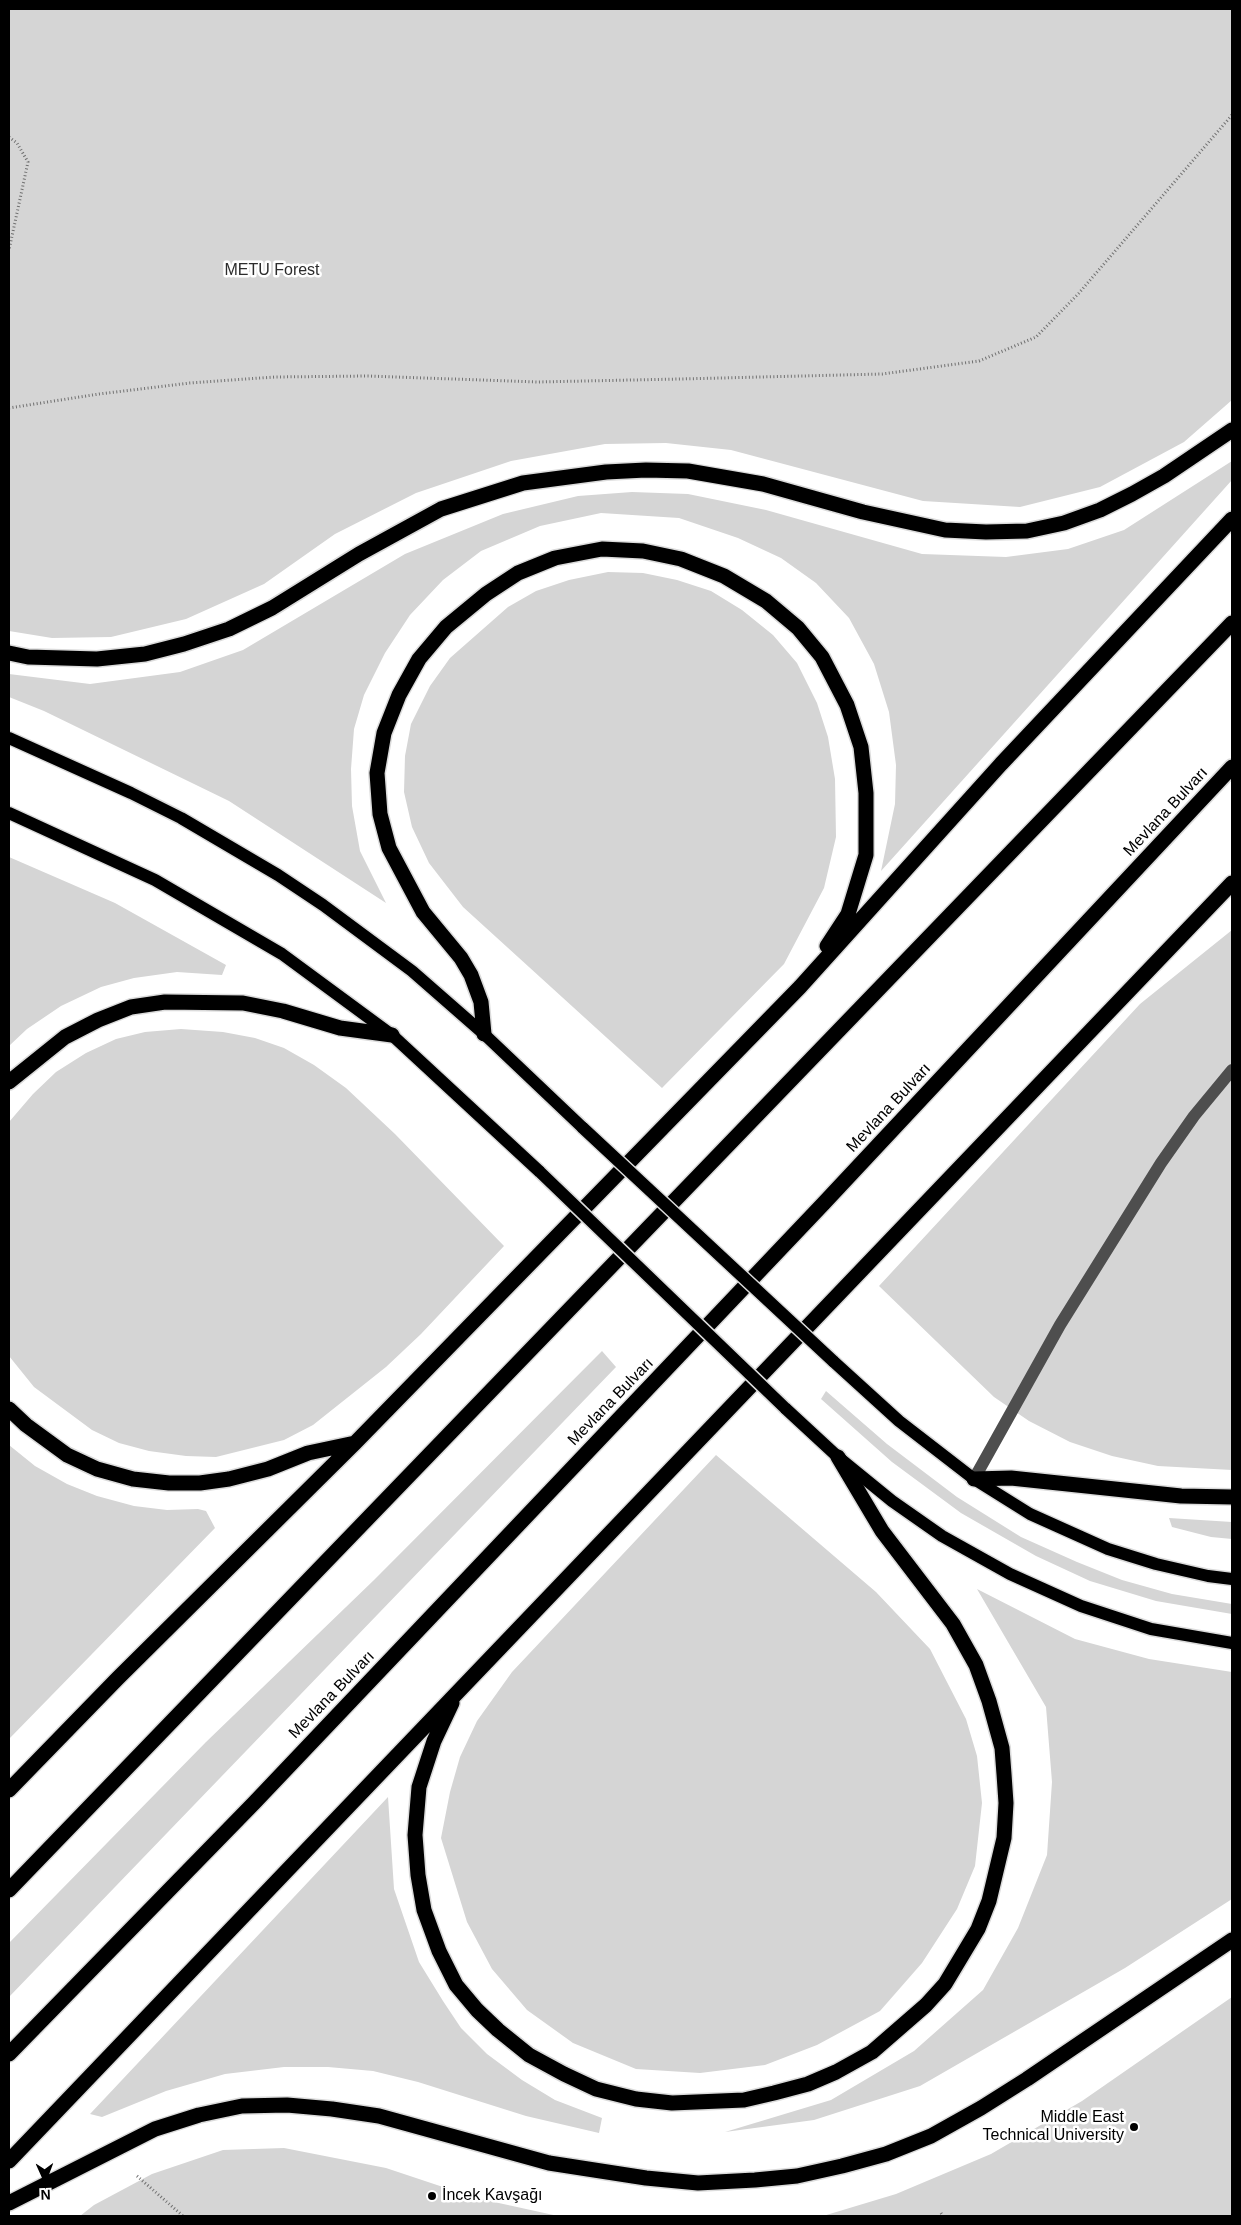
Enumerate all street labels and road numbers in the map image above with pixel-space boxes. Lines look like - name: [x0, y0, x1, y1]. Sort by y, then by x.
- street label: Mevlana Bulvarı: [1120, 764, 1212, 860]
- street label: Mevlana Bulvarı: [843, 1060, 935, 1156]
- street label: Mevlana Bulvarı: [564, 1354, 658, 1450]
- street label: Mevlana Bulvarı: [285, 1647, 379, 1743]

